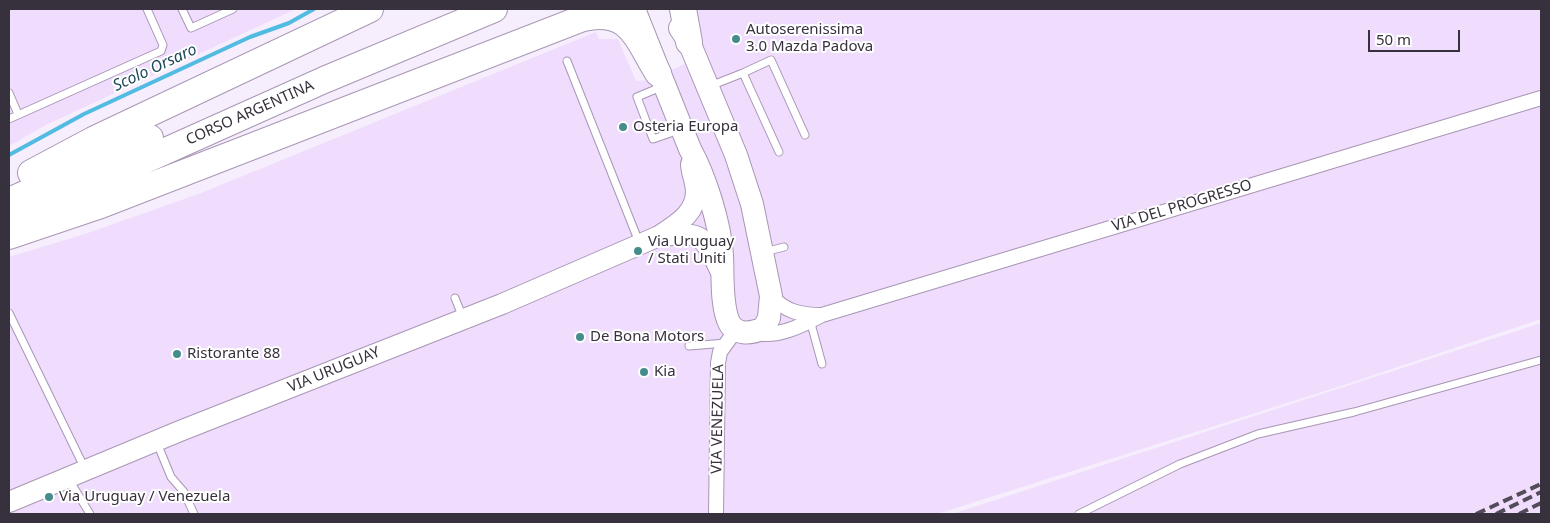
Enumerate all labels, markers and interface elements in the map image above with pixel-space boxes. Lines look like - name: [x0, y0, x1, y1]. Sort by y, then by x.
- scale bar: [1370, 20, 1462, 52]
- place label: Autoserenissima 3.0 Mazda Padova: [746, 21, 873, 56]
- text: 50 m: [1376, 29, 1411, 49]
- marker: Autoserenissima 3.0 Mazda Padova: [730, 33, 742, 45]
- water label: Scolo Orsaro: [110, 40, 200, 96]
- street label: CORSO ARGENTINA: [183, 77, 317, 149]
- place label: Osteria Europa: [633, 118, 738, 136]
- marker: Osteria Europa: [617, 121, 629, 133]
- street label: VIA DEL PROGRESSO: [1110, 176, 1254, 236]
- place label: Via Uruguay / Stati Uniti: [648, 233, 734, 268]
- marker: Via Uruguay / Stati Uniti: [632, 245, 644, 257]
- place label: De Bona Motors: [590, 328, 704, 346]
- marker: De Bona Motors: [574, 331, 586, 343]
- street label: VIA URUGUAY: [285, 343, 383, 397]
- place label: Ristorante 88: [187, 345, 280, 363]
- marker: Ristorante 88: [171, 348, 183, 360]
- place label: Kia: [654, 363, 676, 381]
- street label: VIA VENEZUELA: [708, 364, 728, 474]
- marker: Kia: [638, 366, 650, 378]
- place label: Via Uruguay / Venezuela: [59, 488, 230, 506]
- marker: Via Uruguay / Venezuela: [43, 491, 55, 503]

